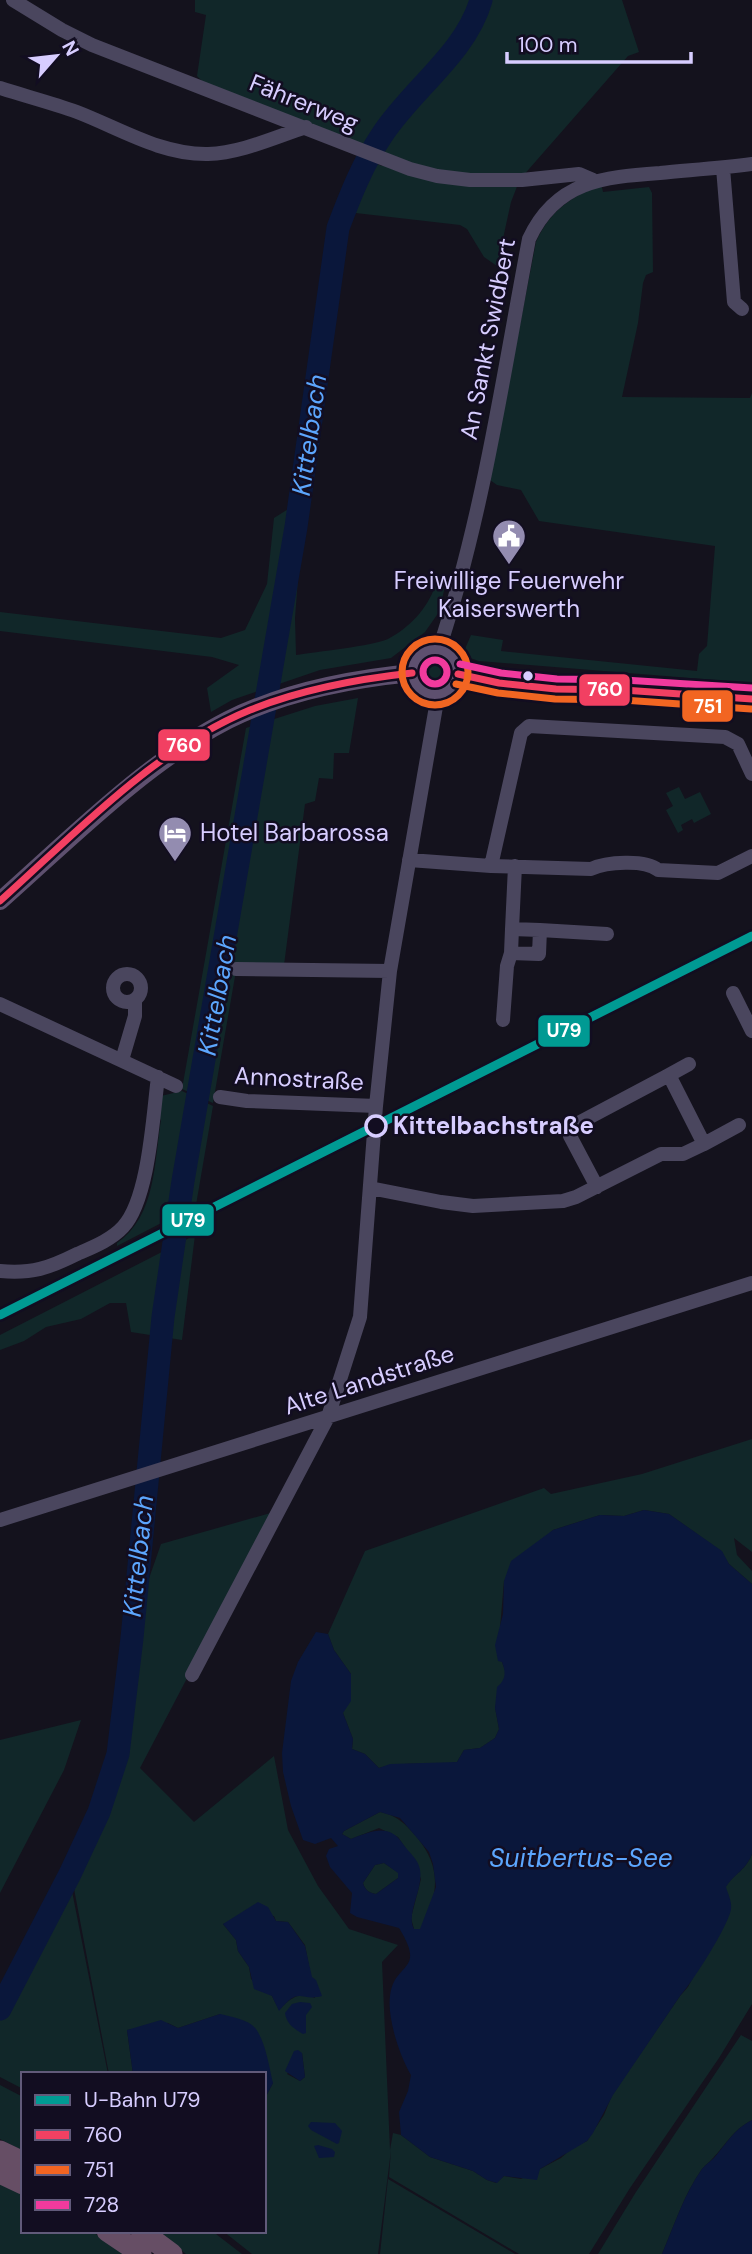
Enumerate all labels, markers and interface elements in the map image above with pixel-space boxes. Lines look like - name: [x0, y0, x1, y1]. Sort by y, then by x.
- north arrow: [21, 21, 91, 91]
- scale bar: [507, 21, 691, 65]
- text: 100 m: [518, 31, 578, 59]
- text: N: [56, 36, 85, 60]
- street label: Fährerweg: [245, 67, 363, 138]
- street label: An Sankt Swidbert: [453, 235, 522, 442]
- water label: Kittelbach: [284, 372, 334, 498]
- public building icon: Freiwillige Feuerwehr Kaiserswerth: [490, 517, 528, 566]
- place label: Freiwillige Feuerwehr Kaiserswerth: [394, 565, 624, 624]
- unlabelled marker: [521, 669, 535, 683]
- line badge: 760: [578, 673, 631, 707]
- text: 760: [587, 677, 623, 702]
- line badge: 751: [681, 689, 734, 723]
- text: 751: [694, 694, 722, 719]
- line badge: 760: [157, 728, 211, 762]
- text: 760: [166, 733, 202, 758]
- hotel icon: Hotel Barbarossa: [156, 814, 194, 863]
- place label: Hotel Barbarossa: [200, 817, 389, 848]
- water label: Kittelbach: [190, 932, 244, 1058]
- line badge: U79: [537, 1014, 591, 1048]
- text: U79: [546, 1018, 582, 1043]
- street label: Annostraße: [233, 1060, 365, 1097]
- place label: Kittelbachstraße: [393, 1110, 594, 1141]
- marker: Kittelbachstraße: [365, 1115, 387, 1137]
- line badge: U79: [161, 1203, 215, 1237]
- text: U79: [170, 1208, 206, 1233]
- street label: Alte Landstraße: [280, 1337, 458, 1422]
- water label: Kittelbach: [115, 1493, 161, 1619]
- water label: Suitbertus-See: [489, 1841, 673, 1875]
- legend: [21, 2072, 266, 2233]
- text: U-Bahn U79: [84, 2086, 201, 2114]
- text: 760: [84, 2121, 122, 2149]
- text: 751: [84, 2156, 114, 2184]
- text: 728: [84, 2191, 119, 2219]

